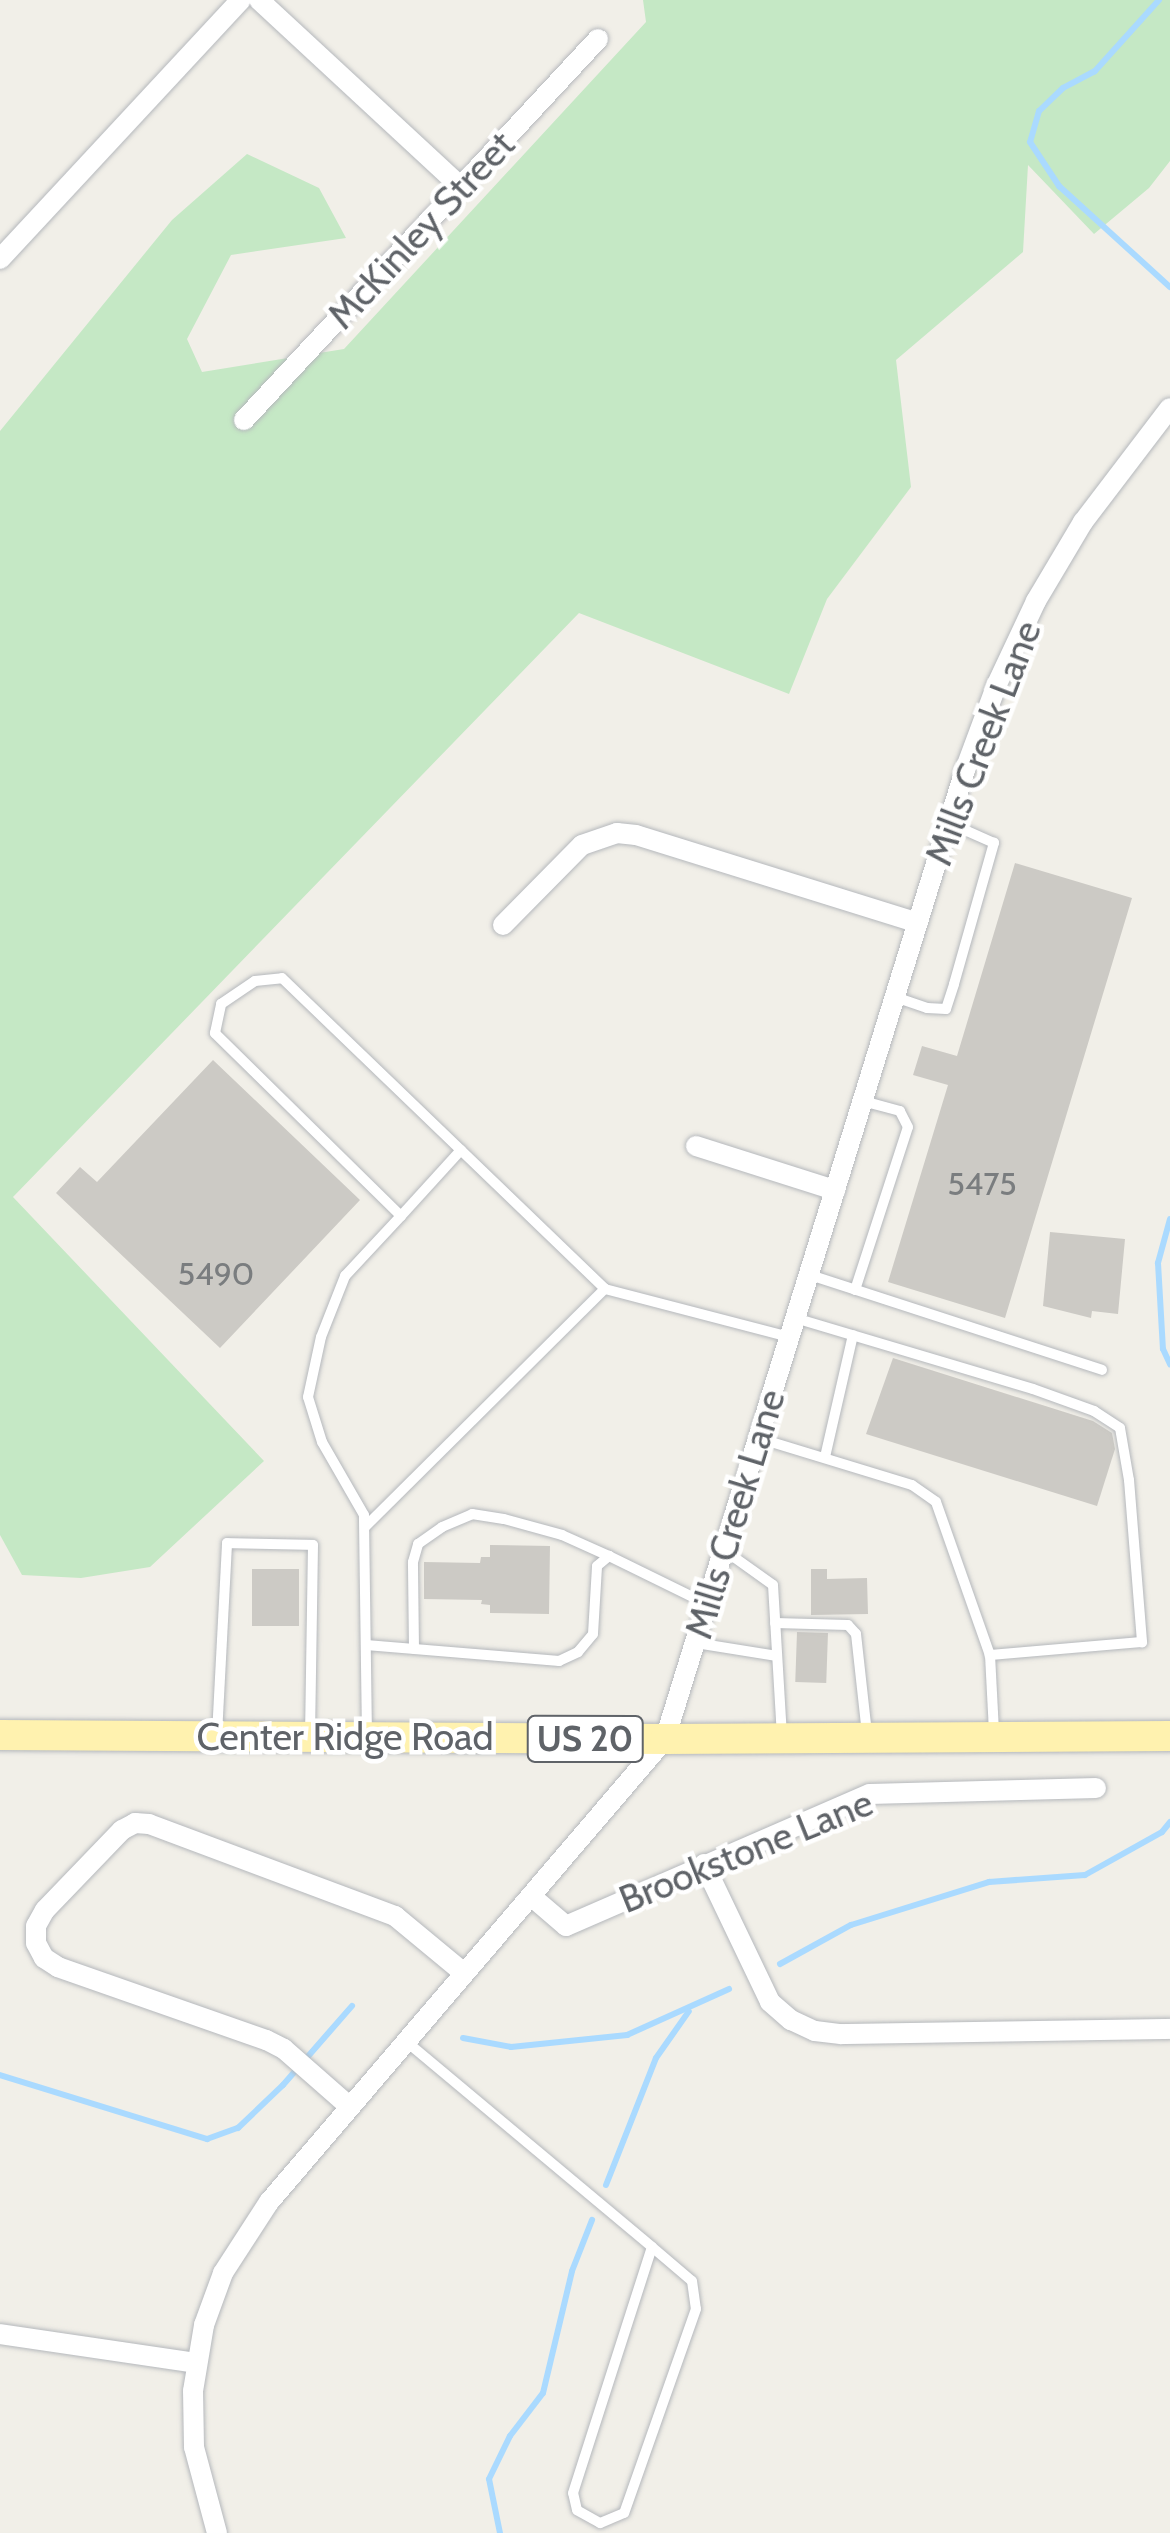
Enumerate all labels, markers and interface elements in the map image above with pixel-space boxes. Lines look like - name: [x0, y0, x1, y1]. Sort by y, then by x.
- street label: McKinley Street: [318, 122, 524, 338]
- street label: Mills Creek Lane: [916, 614, 1050, 872]
- house number: 5475: [947, 1165, 1017, 1203]
- house number: 5490: [178, 1255, 254, 1293]
- street label: Mills Creek Lane: [675, 1384, 795, 1644]
- road number: US 20: [525, 1709, 645, 1769]
- street label: Center Ridge Road: [196, 1714, 494, 1760]
- street label: Brookstone Lane: [613, 1779, 879, 1923]

